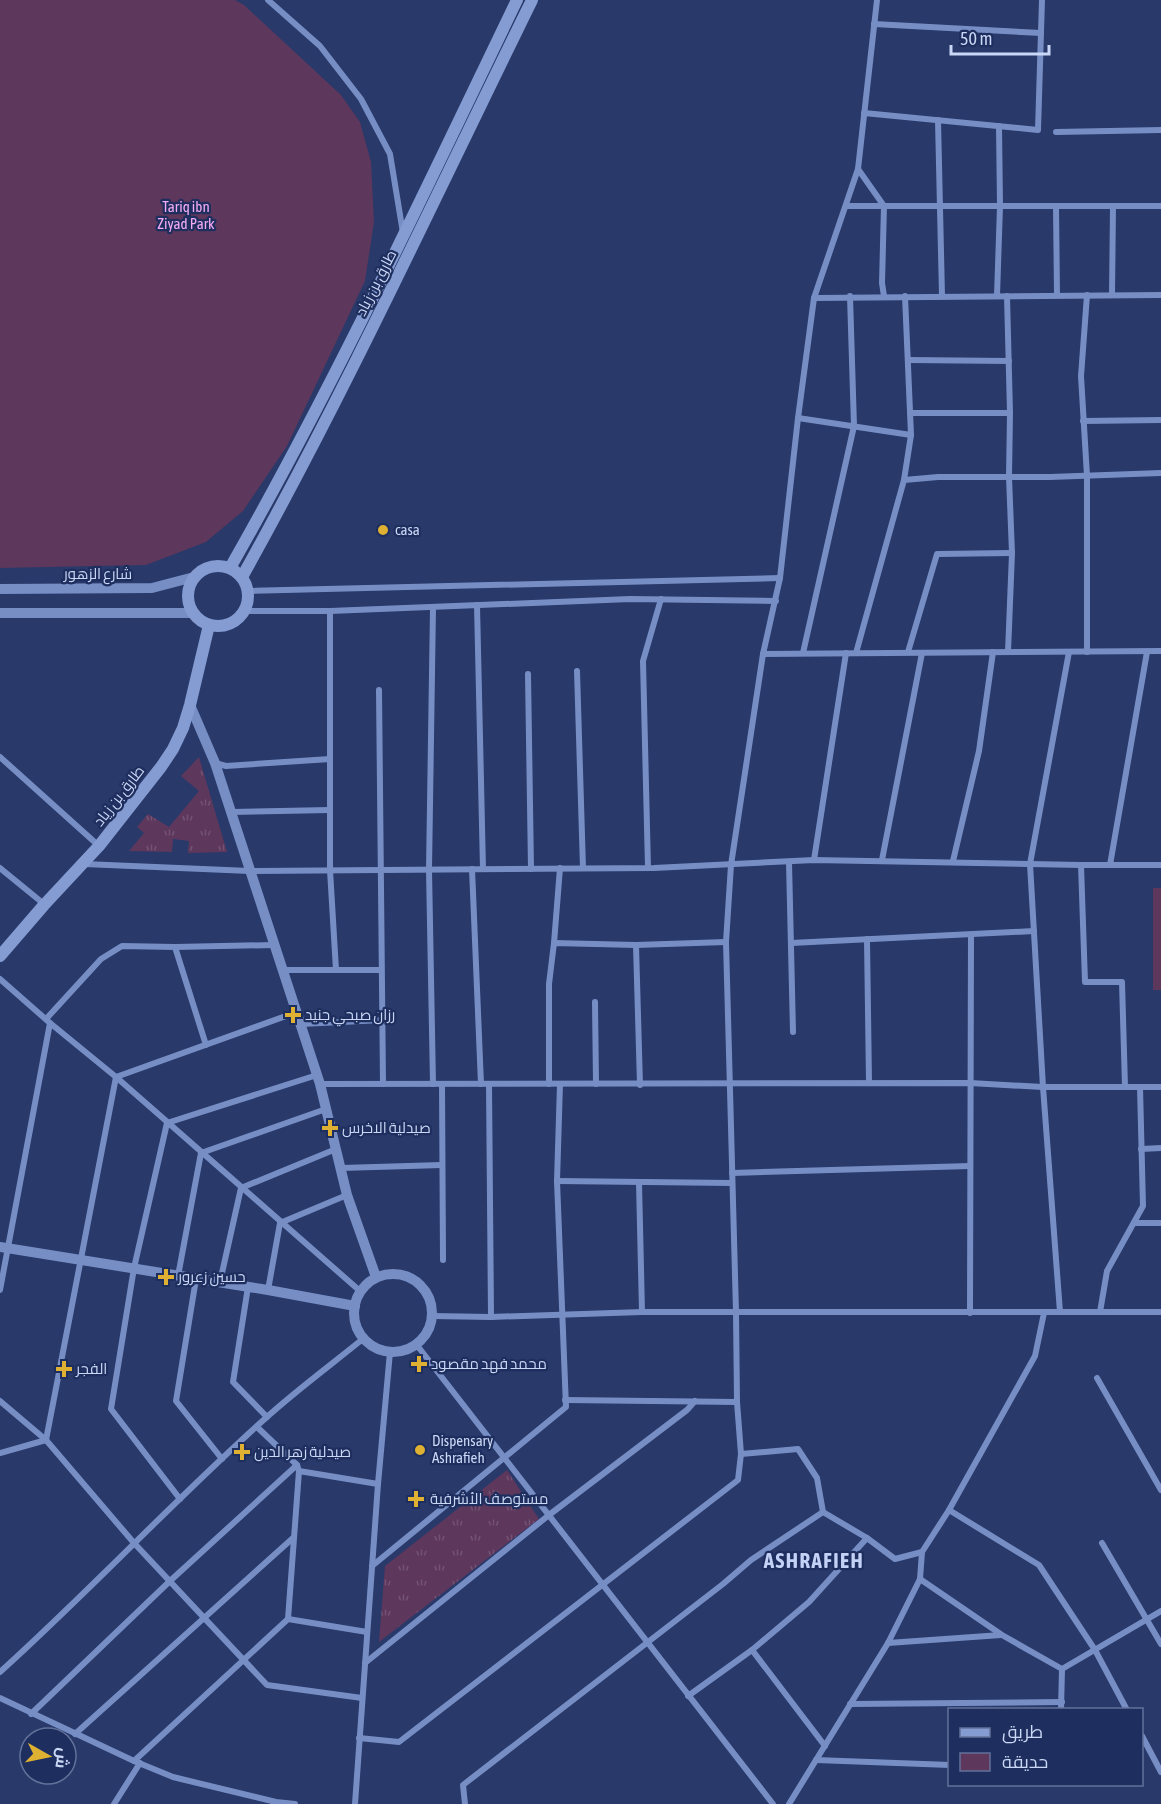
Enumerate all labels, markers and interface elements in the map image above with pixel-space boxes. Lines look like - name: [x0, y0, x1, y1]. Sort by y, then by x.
- scale bar: [951, 18, 1048, 56]
- text: 50 m: [960, 28, 992, 49]
- park label: Tariq ibn Ziyad Park: [157, 198, 215, 232]
- street label: طارق بن زياد: [352, 247, 401, 320]
- place label: casa: [395, 521, 420, 538]
- marker: casa: [376, 523, 390, 537]
- street label: شارع الزهور: [63, 565, 132, 585]
- street label: طارق بن زياد: [90, 762, 149, 830]
- place label: رزان صبحي جنيد: [305, 1006, 395, 1027]
- marker: رزان صبحي جنيد: [286, 1008, 300, 1022]
- place label: صيدلية الاخرس: [342, 1119, 431, 1138]
- marker: صيدلية الاخرس: [323, 1121, 337, 1135]
- place label: حسين زعرور: [177, 1268, 246, 1287]
- marker: حسين زعرور: [159, 1270, 173, 1284]
- place label: محمد فهد مقصود: [431, 1355, 547, 1374]
- marker: محمد فهد مقصود: [412, 1357, 426, 1371]
- place label: الفجر: [75, 1360, 107, 1378]
- marker: الفجر: [57, 1362, 71, 1376]
- place label: Dispensary Ashrafieh: [432, 1432, 493, 1466]
- place label: صيدلية زهر الدين: [254, 1443, 351, 1462]
- marker: Dispensary Ashrafieh: [413, 1443, 427, 1457]
- marker: صيدلية زهر الدين: [235, 1445, 249, 1459]
- marker: مستوصف الأشرفية: [407, 1490, 425, 1508]
- place label: مستوصف الأشرفية: [430, 1490, 548, 1508]
- district label: ASHRAFIEH: [763, 1548, 864, 1572]
- legend: [948, 1708, 1143, 1786]
- text: طريق: [1002, 1721, 1043, 1744]
- north arrow: [18, 1726, 78, 1786]
- text: ش: [51, 1747, 73, 1770]
- text: حديقة: [1002, 1751, 1048, 1772]

